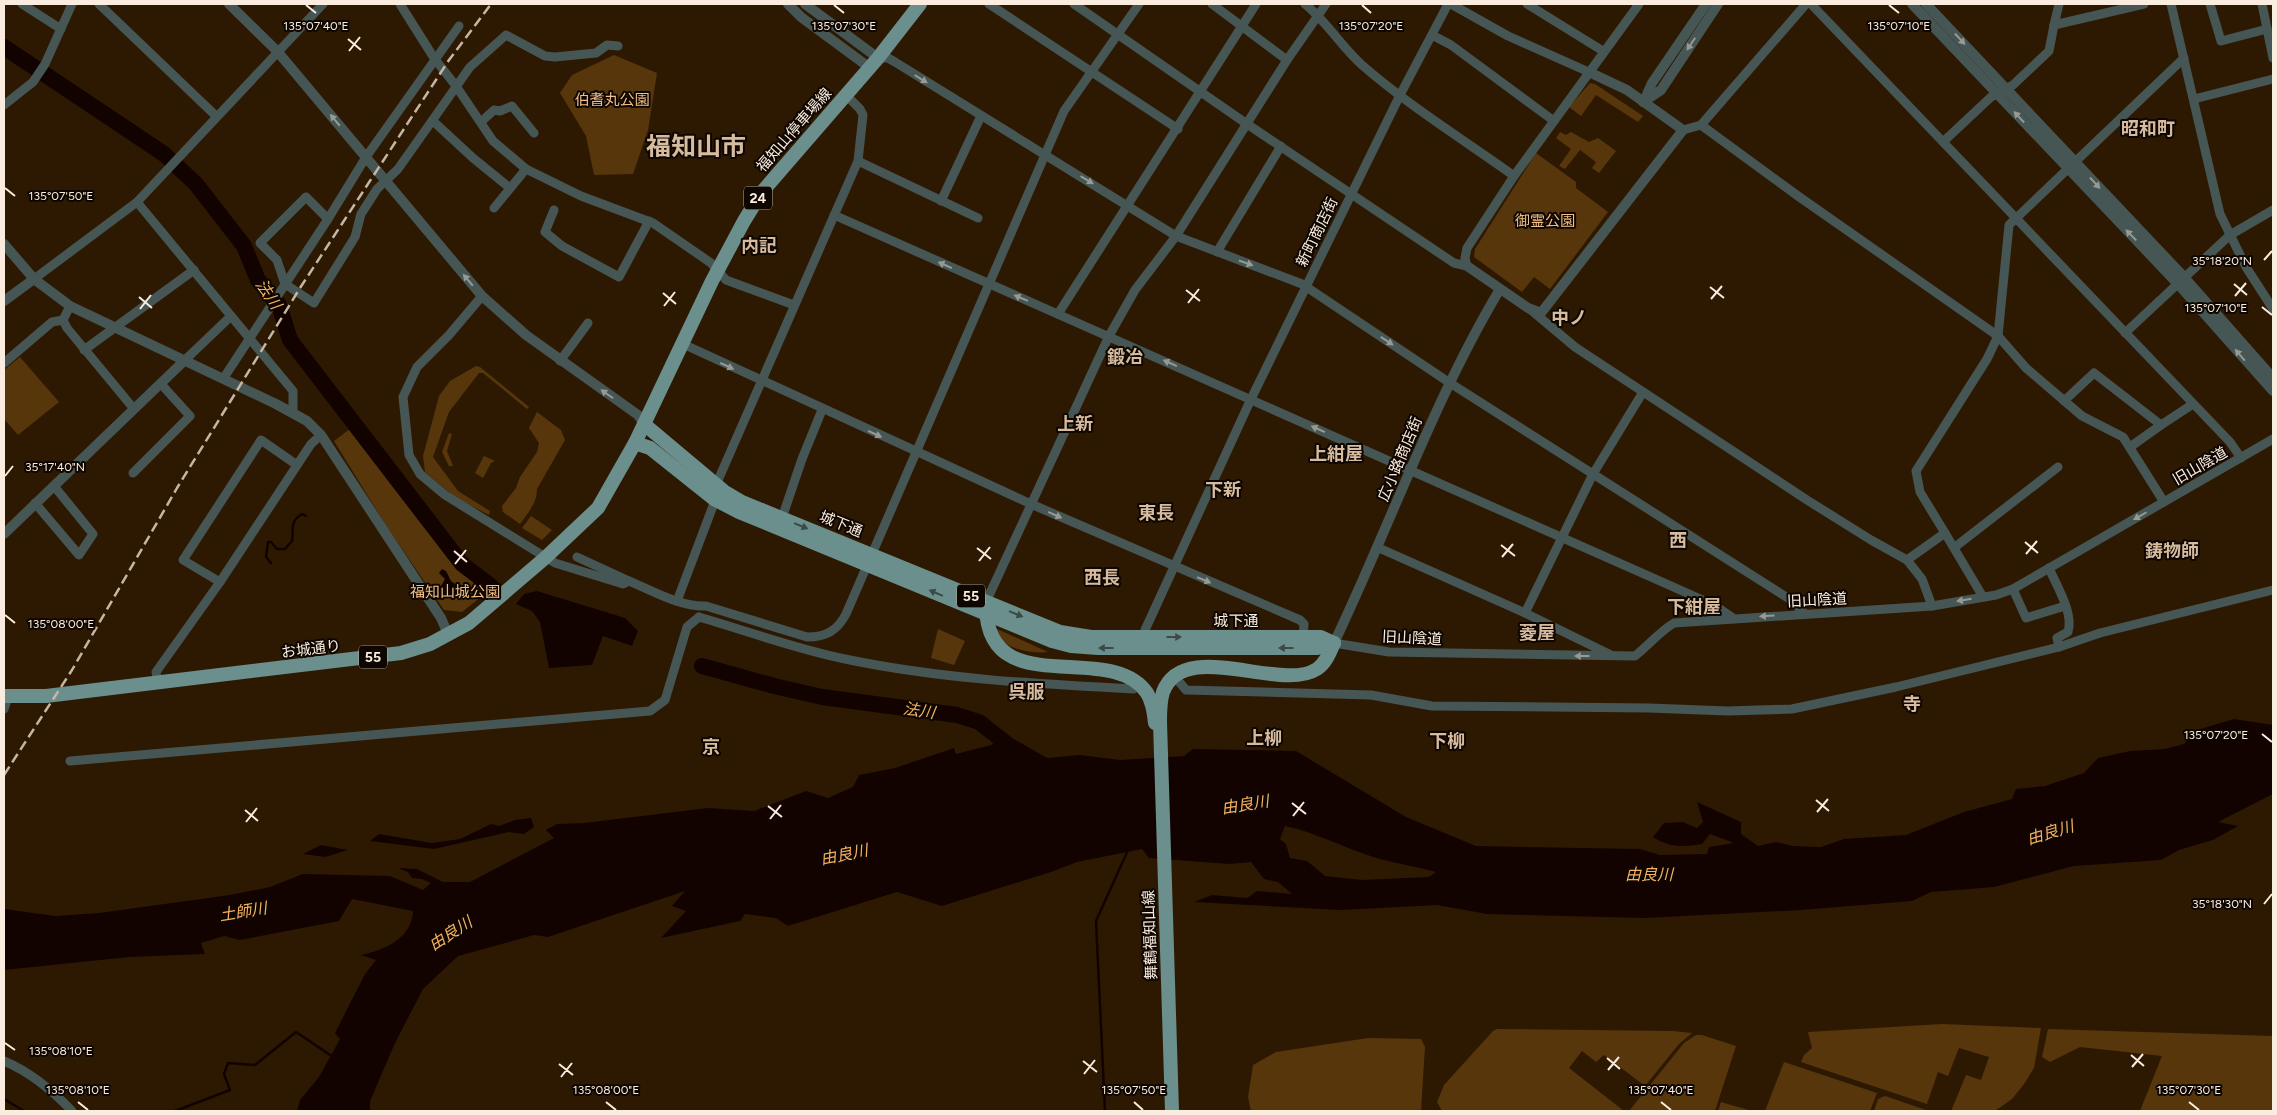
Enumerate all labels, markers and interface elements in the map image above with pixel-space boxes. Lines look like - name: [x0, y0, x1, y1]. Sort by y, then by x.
- text: 135°07'40"E: [283, 19, 349, 33]
- text: 135°07'30"E: [812, 19, 876, 33]
- text: 135°07'20"E: [1339, 19, 1403, 33]
- text: 135°07'10"E: [1868, 19, 1930, 33]
- one-way arrow: [1954, 33, 1966, 45]
- one-way arrow: [1686, 38, 1696, 51]
- one-way arrow: [915, 74, 928, 84]
- street label: 福知山停車場線: [753, 84, 835, 176]
- park label: 伯耆丸公園: [574, 91, 650, 109]
- one-way arrow: [2013, 111, 2025, 123]
- one-way arrow: [329, 114, 340, 127]
- district label: 昭和町: [2121, 118, 2175, 140]
- district label: 福知山市: [646, 131, 746, 161]
- one-way arrow: [1081, 176, 1094, 185]
- one-way arrow: [2089, 176, 2101, 188]
- road number: 24: [744, 187, 772, 210]
- text: 135°07'50"E: [29, 189, 93, 203]
- street label: 新町商店街: [1292, 194, 1342, 270]
- park label: 御霊公園: [1515, 212, 1575, 230]
- one-way arrow: [2125, 229, 2137, 241]
- district label: 内記: [741, 235, 777, 257]
- text: 35°18'20"N: [2192, 254, 2252, 268]
- one-way arrow: [1239, 259, 1254, 267]
- one-way arrow: [938, 260, 952, 268]
- one-way arrow: [463, 274, 474, 287]
- water label: 法川: [252, 276, 287, 315]
- one-way arrow: [1014, 293, 1028, 301]
- text: 135°07'10"E: [2185, 301, 2247, 315]
- district label: 中ノ: [1551, 307, 1587, 329]
- one-way arrow: [1380, 337, 1394, 346]
- district label: 鍛冶: [1107, 346, 1143, 368]
- one-way arrow: [2235, 349, 2246, 362]
- one-way arrow: [1163, 359, 1177, 367]
- one-way arrow: [720, 362, 734, 370]
- one-way arrow: [600, 389, 614, 399]
- district label: 上新: [1057, 413, 1093, 435]
- street label: 広小路商店街: [1374, 414, 1426, 504]
- one-way arrow: [1311, 425, 1325, 433]
- one-way arrow: [868, 430, 882, 438]
- district label: 上紺屋: [1309, 443, 1363, 465]
- street label: 旧山陰道: [2170, 443, 2230, 489]
- text: 35°17'40"N: [25, 460, 85, 474]
- district label: 下新: [1205, 479, 1241, 501]
- district label: 東長: [1138, 502, 1174, 524]
- street label: 城下通: [817, 507, 865, 541]
- one-way arrow: [1048, 511, 1062, 519]
- one-way arrow: [2134, 511, 2147, 520]
- one-way arrow: [793, 522, 808, 530]
- district label: 西: [1669, 530, 1687, 552]
- district label: 鋳物師: [2145, 540, 2199, 562]
- district label: 西長: [1084, 567, 1120, 589]
- one-way arrow: [1197, 576, 1211, 584]
- park label: 福知山城公園: [410, 583, 500, 601]
- road number: 55: [957, 584, 985, 608]
- one-way arrow: [929, 589, 944, 597]
- street label: 旧山陰道: [1787, 589, 1847, 611]
- district label: 下紺屋: [1667, 596, 1721, 618]
- one-way arrow: [1955, 597, 1971, 605]
- one-way arrow: [1009, 610, 1023, 618]
- street label: 城下通: [1213, 612, 1259, 630]
- one-way arrow: [1759, 613, 1775, 621]
- text: 135°08'00"E: [28, 617, 94, 631]
- district label: 菱屋: [1519, 622, 1555, 644]
- street label: 旧山陰道: [1382, 627, 1442, 649]
- one-way arrow: [1166, 633, 1182, 641]
- street label: お城通り: [280, 636, 342, 662]
- one-way arrow: [1098, 644, 1114, 652]
- one-way arrow: [1278, 644, 1294, 652]
- road number: 55: [359, 646, 387, 669]
- one-way arrow: [1574, 651, 1590, 659]
- district label: 呉服: [1008, 681, 1045, 703]
- district label: 寺: [1903, 693, 1921, 715]
- water label: 法川: [902, 699, 938, 722]
- district label: 上柳: [1246, 727, 1282, 749]
- text: 135°07'20"E: [2184, 728, 2248, 742]
- district label: 下柳: [1429, 730, 1465, 752]
- district label: 京: [702, 736, 720, 758]
- water label: 由良川: [1220, 791, 1272, 818]
- water label: 由良川: [2024, 816, 2078, 849]
- water label: 由良川: [819, 840, 871, 868]
- water label: 由良川: [1625, 865, 1675, 884]
- street label: 舞鶴福知山線: [1139, 890, 1161, 980]
- text: 35°18'30"N: [2192, 897, 2252, 911]
- water label: 土師川: [218, 898, 270, 925]
- water label: 由良川: [425, 911, 477, 954]
- text: 135°08'10"E: [29, 1044, 93, 1058]
- text: 135°08'10"E: [46, 1083, 110, 1097]
- text: 135°08'00"E: [573, 1083, 639, 1097]
- text: 135°07'50"E: [1102, 1083, 1166, 1097]
- text: 135°07'40"E: [1628, 1083, 1694, 1097]
- text: 135°07'30"E: [2157, 1083, 2221, 1097]

